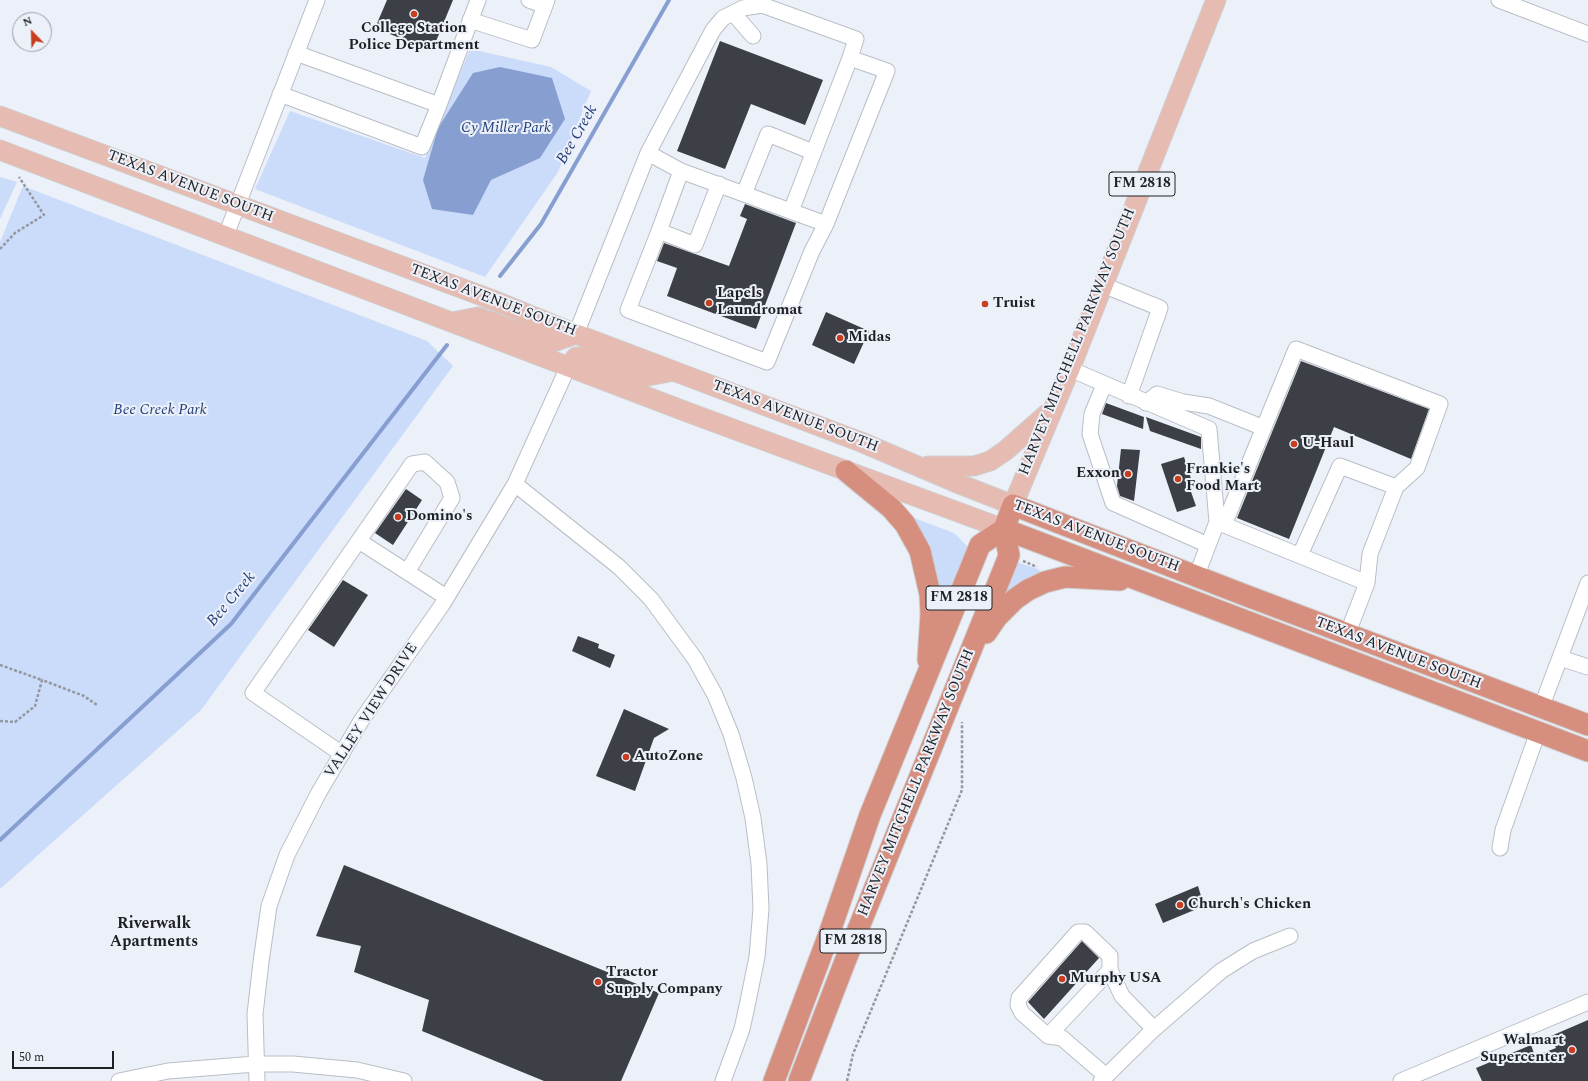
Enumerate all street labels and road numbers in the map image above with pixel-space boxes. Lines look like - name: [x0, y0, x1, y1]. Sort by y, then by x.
- street label: TEXAS AVENUE SOUTH: [105, 147, 275, 227]
- road number: FM 2818: [1109, 172, 1175, 196]
- street label: HARVEY MITCHELL PARKWAY SOUTH: [1016, 206, 1140, 478]
- street label: TEXAS AVENUE SOUTH: [408, 261, 578, 341]
- street label: TEXAS AVENUE SOUTH: [710, 377, 880, 457]
- street label: TEXAS AVENUE SOUTH: [1011, 497, 1181, 577]
- road number: FM 2818: [926, 586, 992, 610]
- street label: TEXAS AVENUE SOUTH: [1313, 614, 1483, 694]
- street label: VALLEY VIEW DRIVE: [322, 640, 422, 782]
- street label: HARVEY MITCHELL PARKWAY SOUTH: [855, 647, 979, 919]
- road number: FM 2818: [820, 929, 886, 953]

